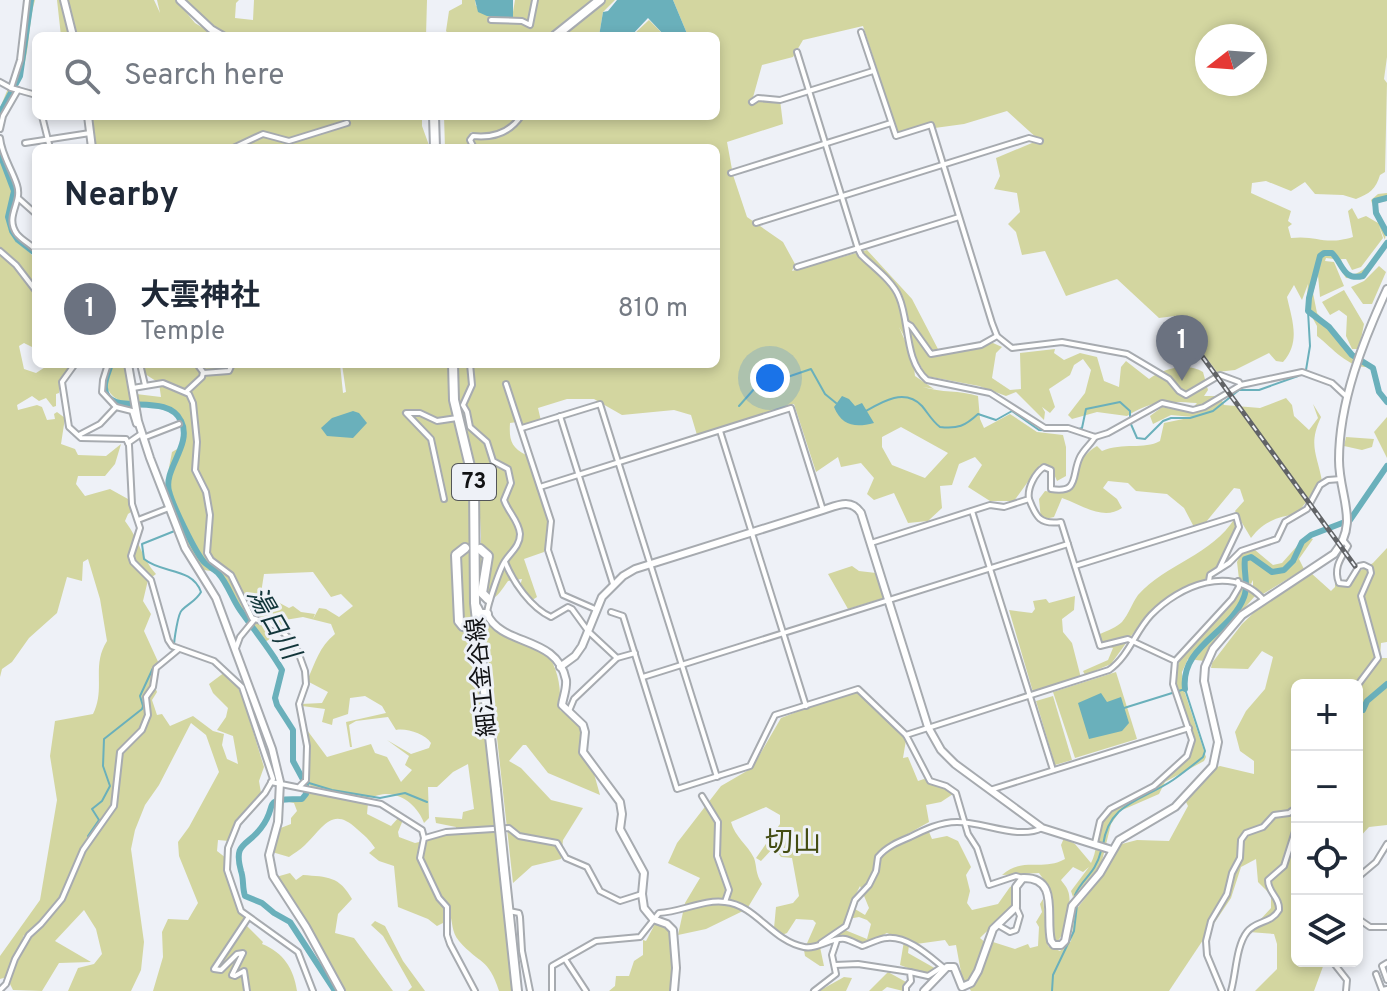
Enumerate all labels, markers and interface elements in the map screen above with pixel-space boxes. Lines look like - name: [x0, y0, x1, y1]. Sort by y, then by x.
- north arrow: [1195, 24, 1267, 96]
- search box: [32, 32, 720, 120]
- icon: search: [60, 54, 104, 98]
- text: Search here: [124, 58, 284, 95]
- text: Nearby: [64, 175, 179, 218]
- text: 大雲神社: [140, 279, 260, 316]
- text: 1: [85, 293, 95, 326]
- text: 810 m: [618, 293, 688, 326]
- pin: 1: [1156, 315, 1208, 381]
- text: Temple: [140, 316, 225, 349]
- your location: [750, 358, 790, 398]
- road number: 73: [452, 464, 496, 500]
- water label: 湯日川: [238, 582, 307, 669]
- street label: 細江金谷線: [462, 616, 504, 738]
- map controls: [1291, 679, 1363, 967]
- button: +: [1291, 679, 1363, 751]
- button: −: [1291, 751, 1363, 823]
- button: locate: [1291, 823, 1363, 895]
- district label: 切山: [765, 826, 821, 862]
- button: layers: [1291, 895, 1363, 967]

